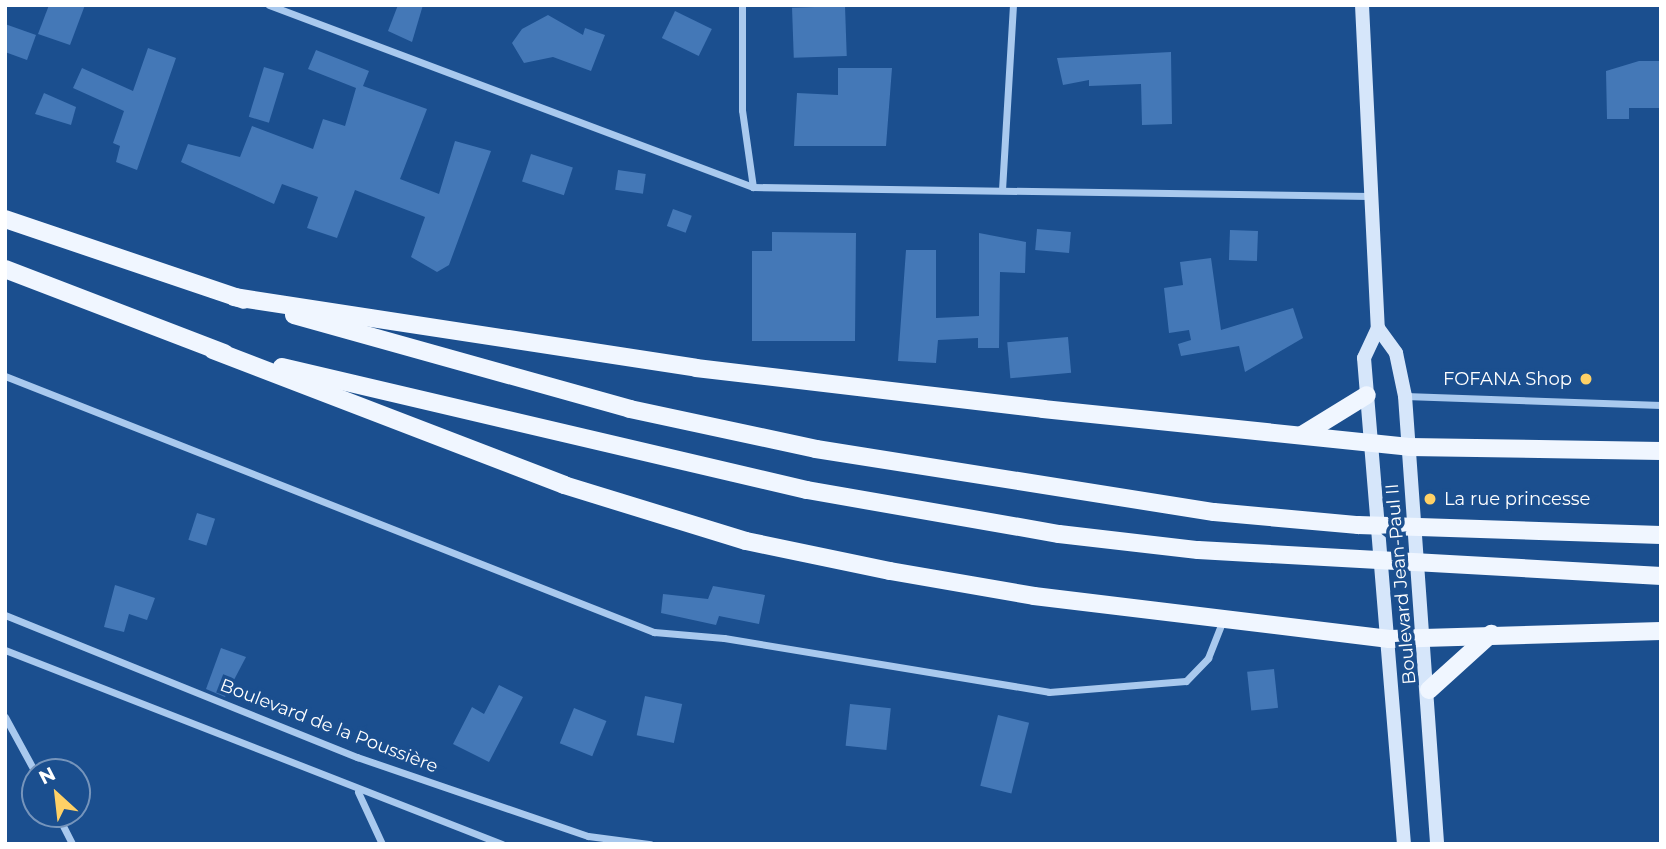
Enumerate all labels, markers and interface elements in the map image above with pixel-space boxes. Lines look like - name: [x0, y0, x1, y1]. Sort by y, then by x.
- place label: FOFANA Shop: [1443, 368, 1572, 390]
- marker: FOFANA Shop: [1578, 371, 1594, 387]
- street label: Boulevard Jean-Paul II: [1381, 483, 1421, 685]
- place label: La rue princesse: [1444, 488, 1590, 510]
- marker: La rue princesse: [1422, 491, 1438, 507]
- street label: Boulevard de la Poussière: [217, 674, 441, 778]
- north arrow: [21, 758, 91, 828]
- text: N: [35, 762, 59, 789]

